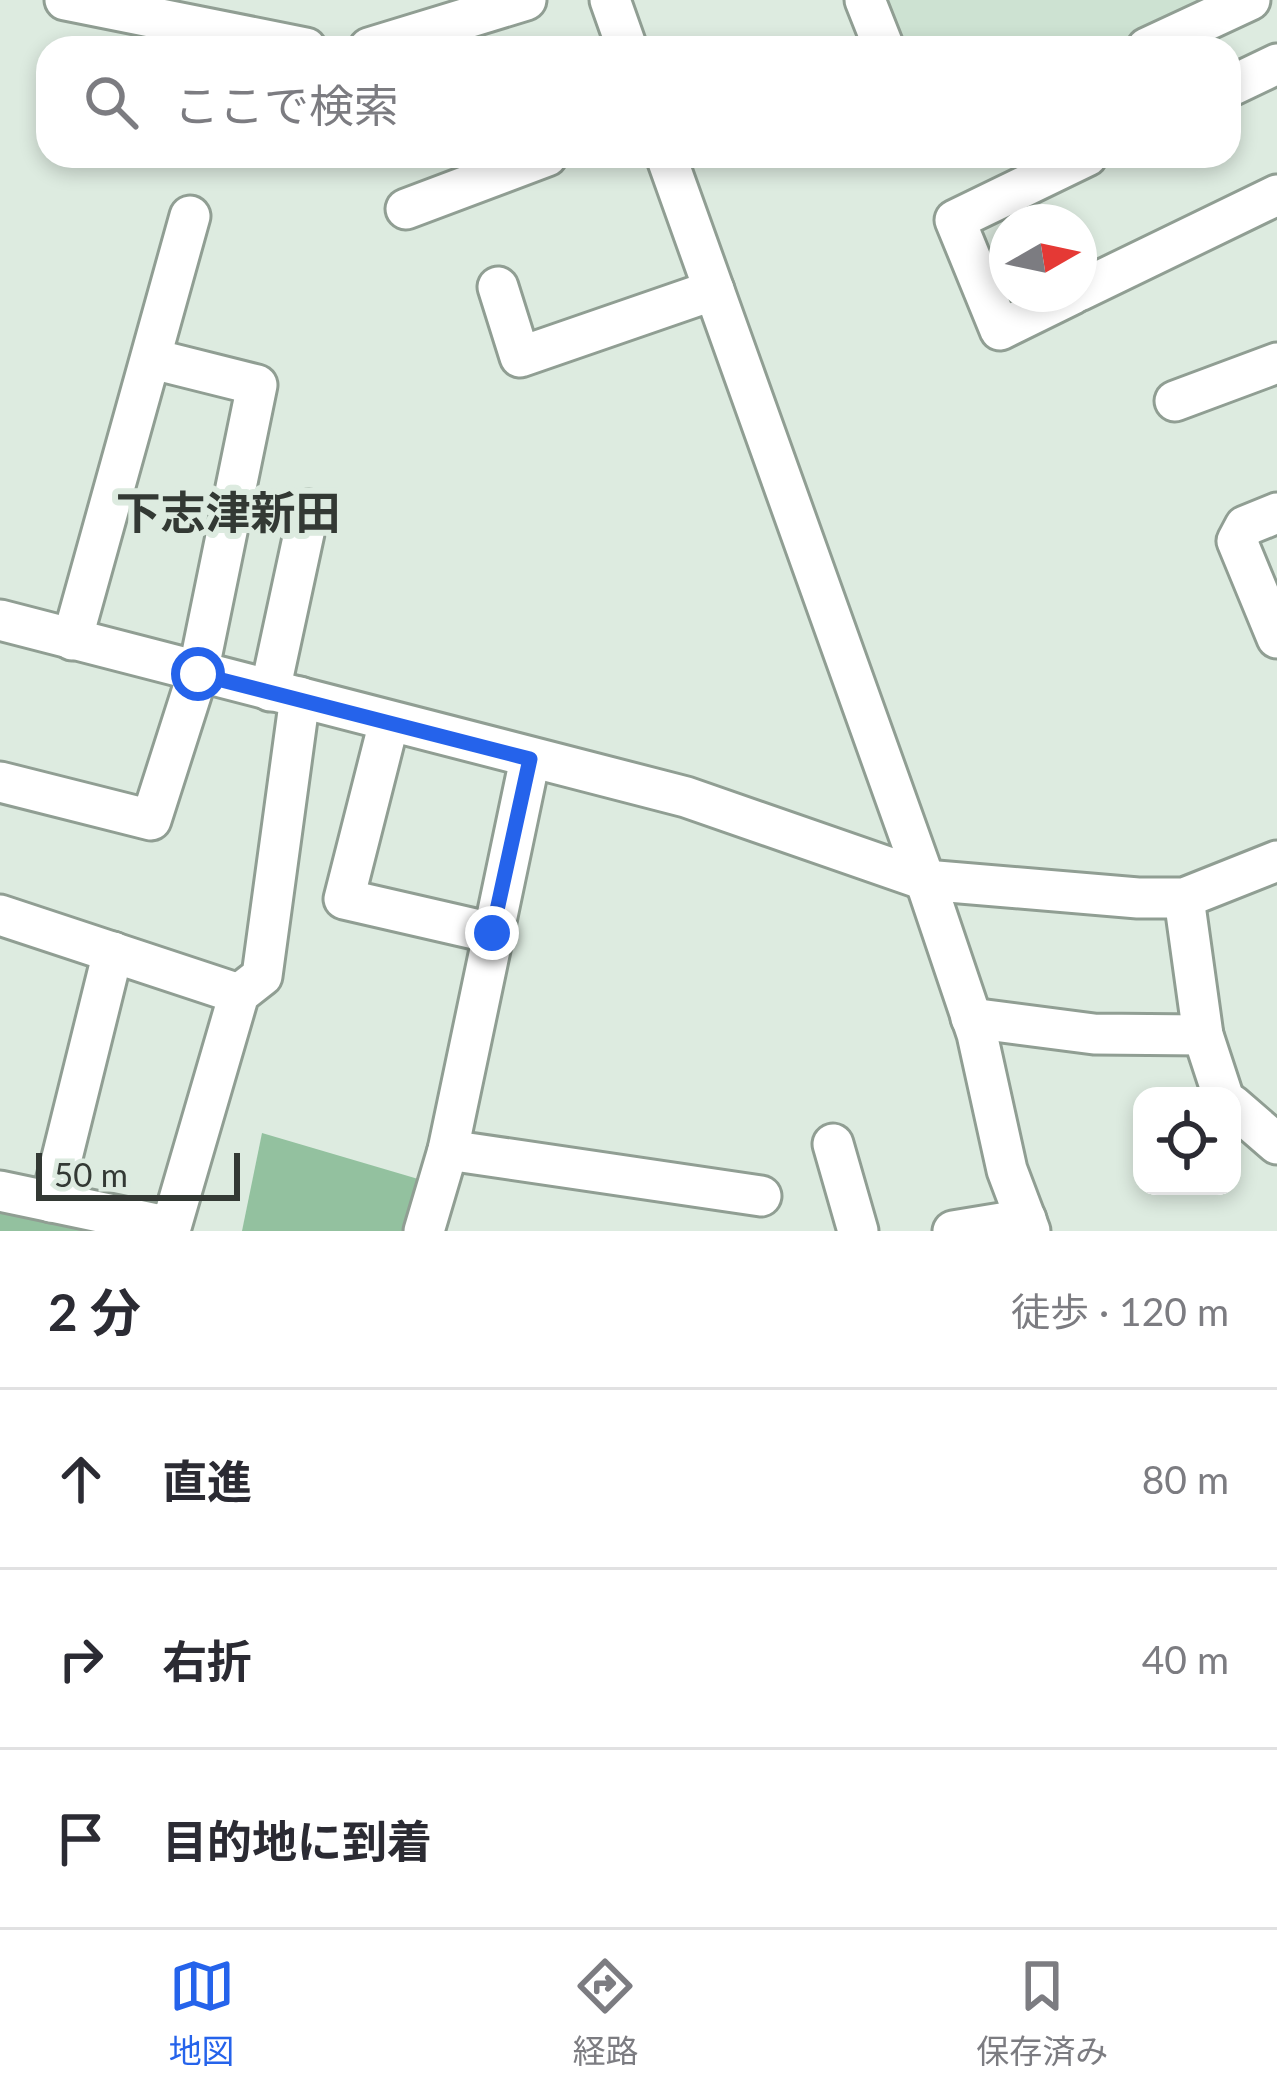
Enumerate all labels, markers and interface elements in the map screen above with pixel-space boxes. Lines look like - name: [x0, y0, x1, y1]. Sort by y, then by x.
- search box: [36, 36, 1241, 168]
- icon: search: [78, 69, 144, 135]
- text: ここで検索: [174, 78, 399, 132]
- north arrow: [989, 204, 1097, 312]
- district label: 下志津新田: [115, 485, 341, 539]
- route start: [171, 647, 225, 701]
- route end: [465, 906, 519, 960]
- map controls: [1133, 1087, 1241, 1195]
- button: locate: [1133, 1087, 1241, 1195]
- scale bar: [36, 1147, 240, 1200]
- text: 50 m: [54, 1154, 128, 1194]
- text: 2 分: [48, 1281, 141, 1342]
- text: 徒歩 · 120 m: [1011, 1288, 1229, 1334]
- icon: ahead: [48, 1446, 114, 1512]
- text: 直進: [162, 1454, 252, 1508]
- text: 80 m: [1142, 1456, 1229, 1502]
- icon: right: [48, 1626, 114, 1692]
- text: 右折: [162, 1634, 252, 1688]
- text: 40 m: [1142, 1636, 1229, 1682]
- icon: arrive: [48, 1806, 114, 1872]
- text: 目的地に到着: [162, 1814, 432, 1868]
- tab: 地図: [169, 1953, 235, 2073]
- tab: 経路: [572, 1953, 638, 2073]
- tab: 保存済み: [976, 1953, 1108, 2073]

